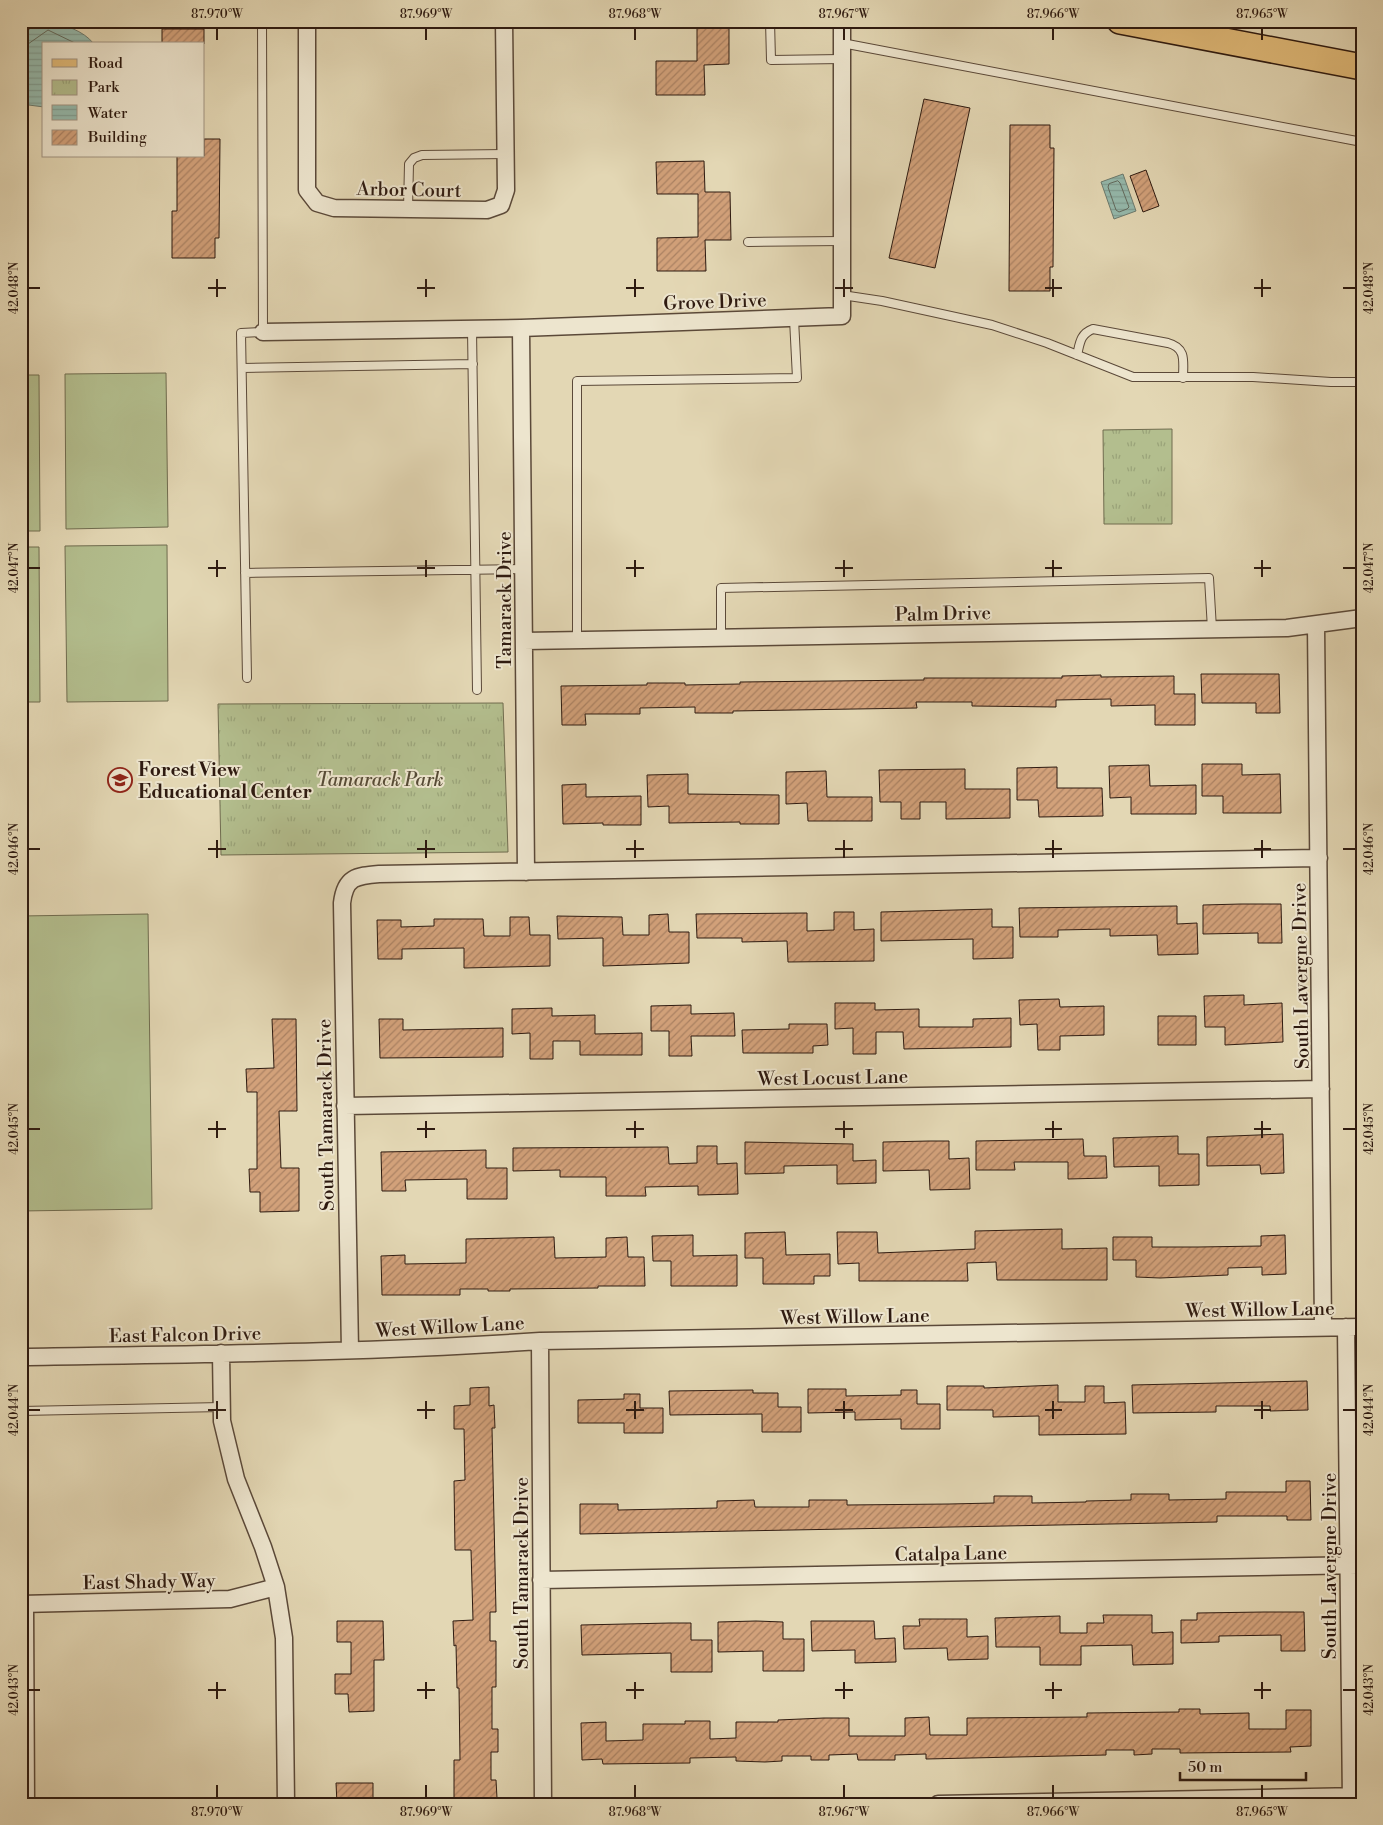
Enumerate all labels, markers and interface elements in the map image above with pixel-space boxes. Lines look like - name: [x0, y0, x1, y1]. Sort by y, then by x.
- text: 87.970°W: [191, 7, 244, 22]
- text: 87.969°W: [400, 7, 453, 22]
- text: 87.968°W: [609, 7, 663, 22]
- text: 87.967°W: [819, 7, 871, 22]
- text: 87.966°W: [1027, 7, 1080, 22]
- text: 87.965°W: [1236, 7, 1289, 22]
- legend: [42, 42, 205, 158]
- text: Road: [88, 54, 123, 73]
- text: Park: [88, 78, 120, 97]
- text: Water: [87, 104, 128, 123]
- text: Building: [87, 128, 147, 147]
- street label: Arbor Court: [355, 177, 462, 203]
- text: 42.048°N: [7, 262, 22, 314]
- text: 42.048°N: [1362, 262, 1377, 314]
- street label: Grove Drive: [663, 288, 767, 316]
- street label: Tamarack Drive: [493, 531, 517, 669]
- text: 42.047°N: [7, 543, 22, 593]
- text: 42.047°N: [1362, 543, 1377, 593]
- street label: Palm Drive: [895, 601, 991, 627]
- place label: Forest View Educational Center: [138, 758, 313, 804]
- school or university icon: Forest View Educational Center: [107, 767, 133, 793]
- park label: Tamarack Park: [316, 768, 444, 792]
- text: 42.046°N: [7, 823, 22, 875]
- text: 42.046°N: [1362, 823, 1377, 875]
- street label: South Lavergne Drive: [1287, 883, 1315, 1069]
- street label: South Tamarack Drive: [312, 1019, 340, 1211]
- street label: West Locust Lane: [756, 1065, 909, 1091]
- text: 42.045°N: [7, 1103, 22, 1155]
- text: 42.045°N: [1362, 1103, 1377, 1155]
- street label: West Willow Lane: [1184, 1297, 1335, 1323]
- street label: West Willow Lane: [779, 1304, 930, 1330]
- street label: West Willow Lane: [374, 1311, 525, 1343]
- street label: East Falcon Drive: [109, 1322, 261, 1348]
- text: 42.044°N: [7, 1384, 22, 1436]
- text: 42.044°N: [1362, 1384, 1377, 1436]
- street label: South Lavergne Drive: [1318, 1473, 1342, 1659]
- street label: South Tamarack Drive: [510, 1477, 534, 1669]
- street label: Catalpa Lane: [895, 1541, 1007, 1567]
- street label: East Shady Way: [83, 1569, 216, 1595]
- text: 42.043°N: [7, 1664, 22, 1716]
- text: 42.043°N: [1362, 1664, 1377, 1716]
- scale bar: [1180, 1750, 1307, 1782]
- text: 50 m: [1188, 1758, 1222, 1777]
- text: 87.970°W: [191, 1805, 244, 1820]
- text: 87.969°W: [400, 1805, 453, 1820]
- text: 87.968°W: [609, 1805, 663, 1820]
- text: 87.967°W: [819, 1805, 871, 1820]
- text: 87.966°W: [1027, 1805, 1080, 1820]
- text: 87.965°W: [1236, 1805, 1289, 1820]

